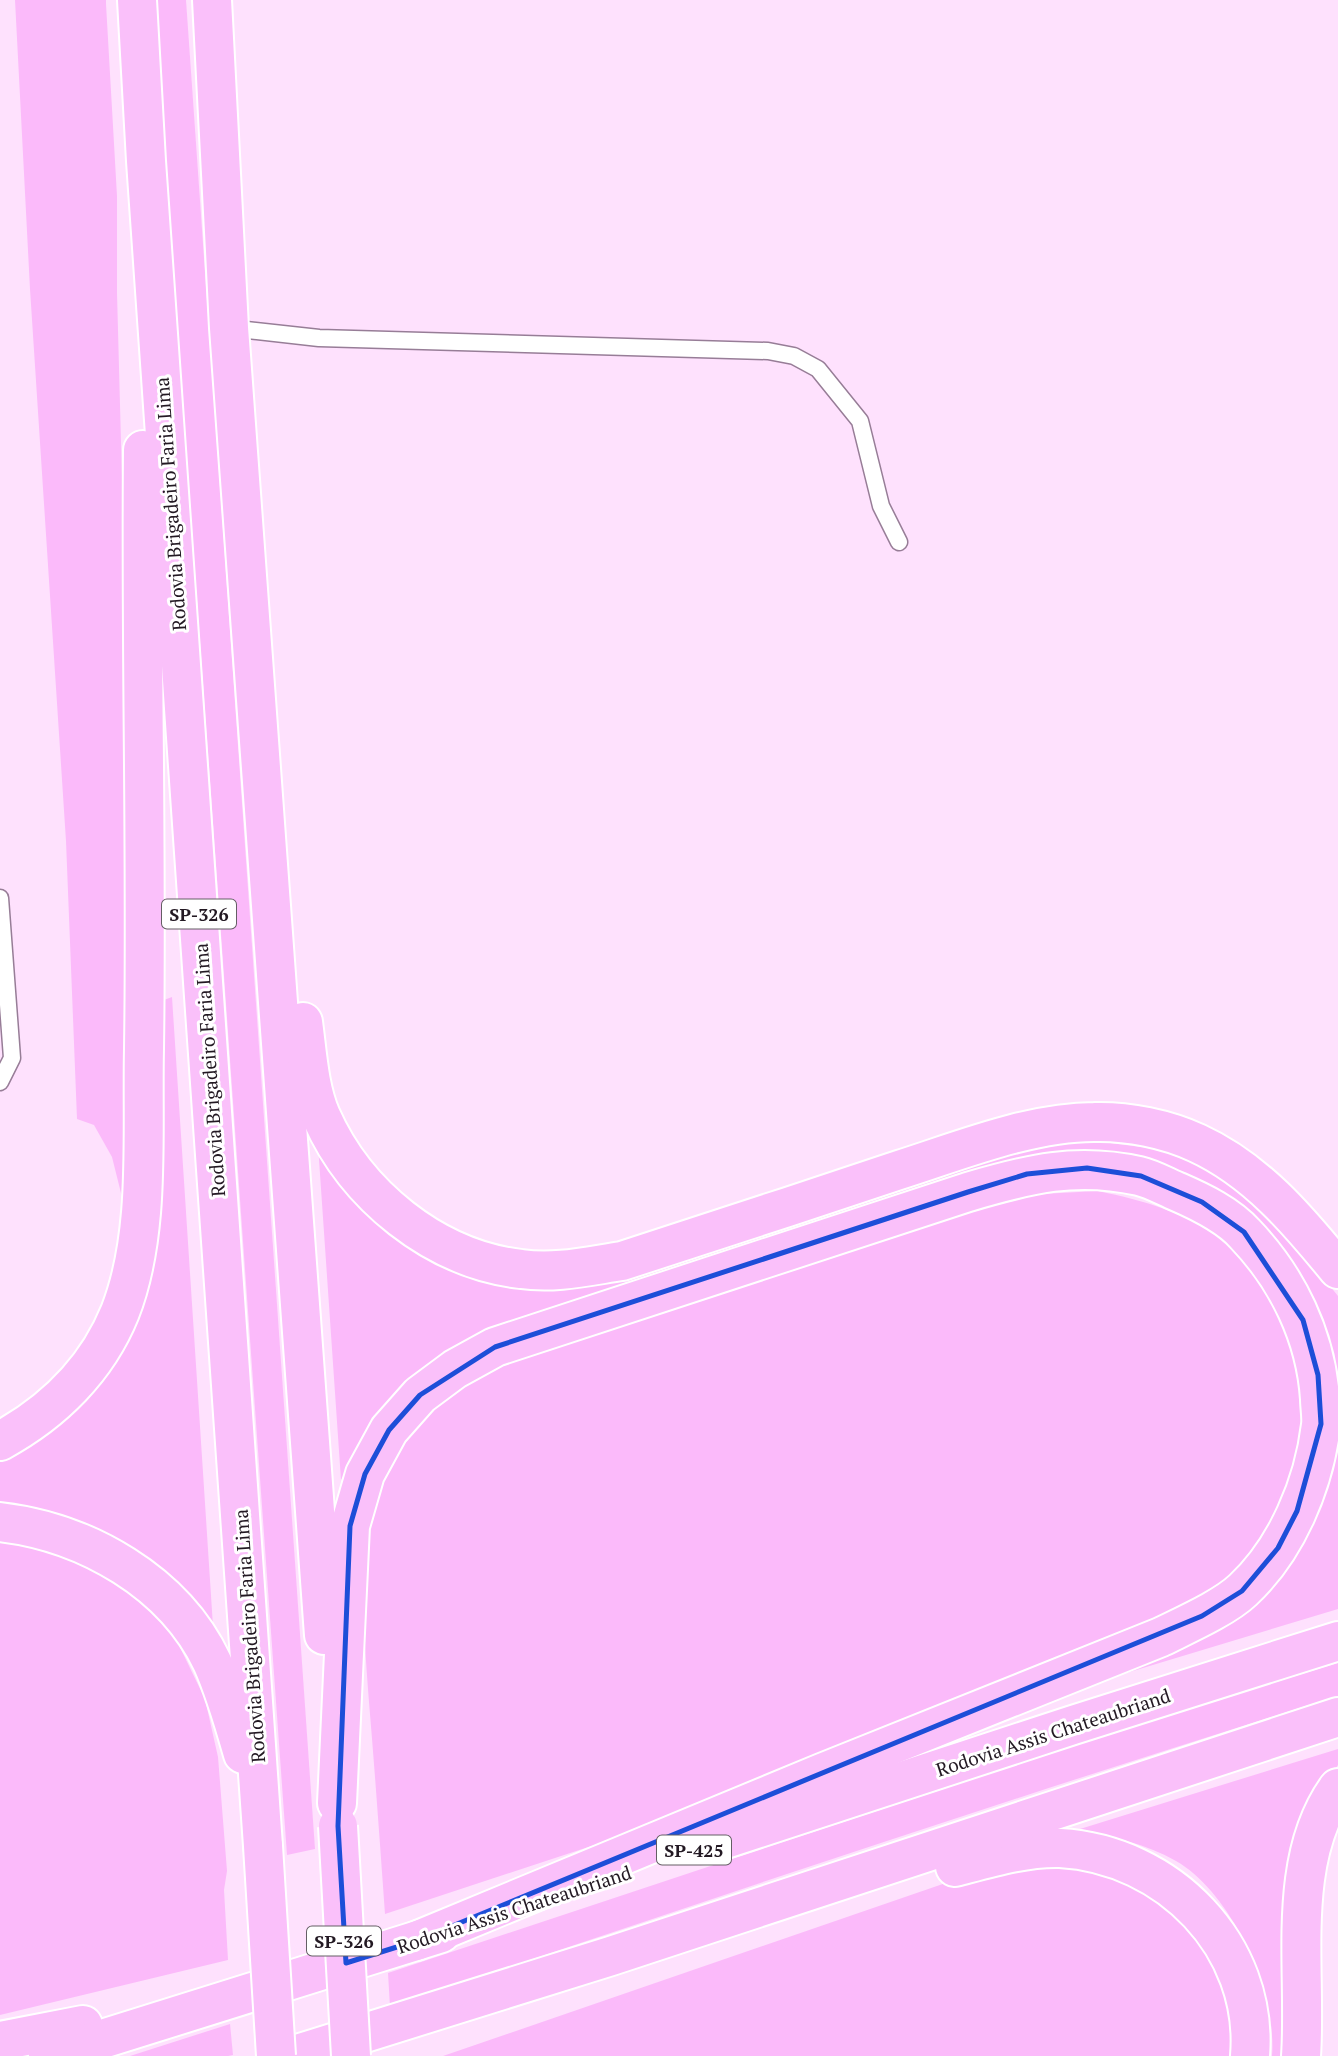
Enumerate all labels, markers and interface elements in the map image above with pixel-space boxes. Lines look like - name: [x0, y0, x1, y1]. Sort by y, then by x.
- street label: Rodovia Brigadeiro Faria Lima: [149, 376, 191, 632]
- road number: SP-326: [162, 900, 236, 929]
- street label: Rodovia Brigadeiro Faria Lima: [188, 942, 230, 1198]
- street label: Rodovia Brigadeiro Faria Lima: [228, 1508, 270, 1764]
- street label: Rodovia Assis Chateaubriand: [933, 1682, 1174, 1782]
- road number: SP-425: [657, 1836, 731, 1864]
- street label: Rodovia Assis Chateaubriand: [394, 1859, 635, 1959]
- road number: SP-326: [307, 1926, 381, 1955]

